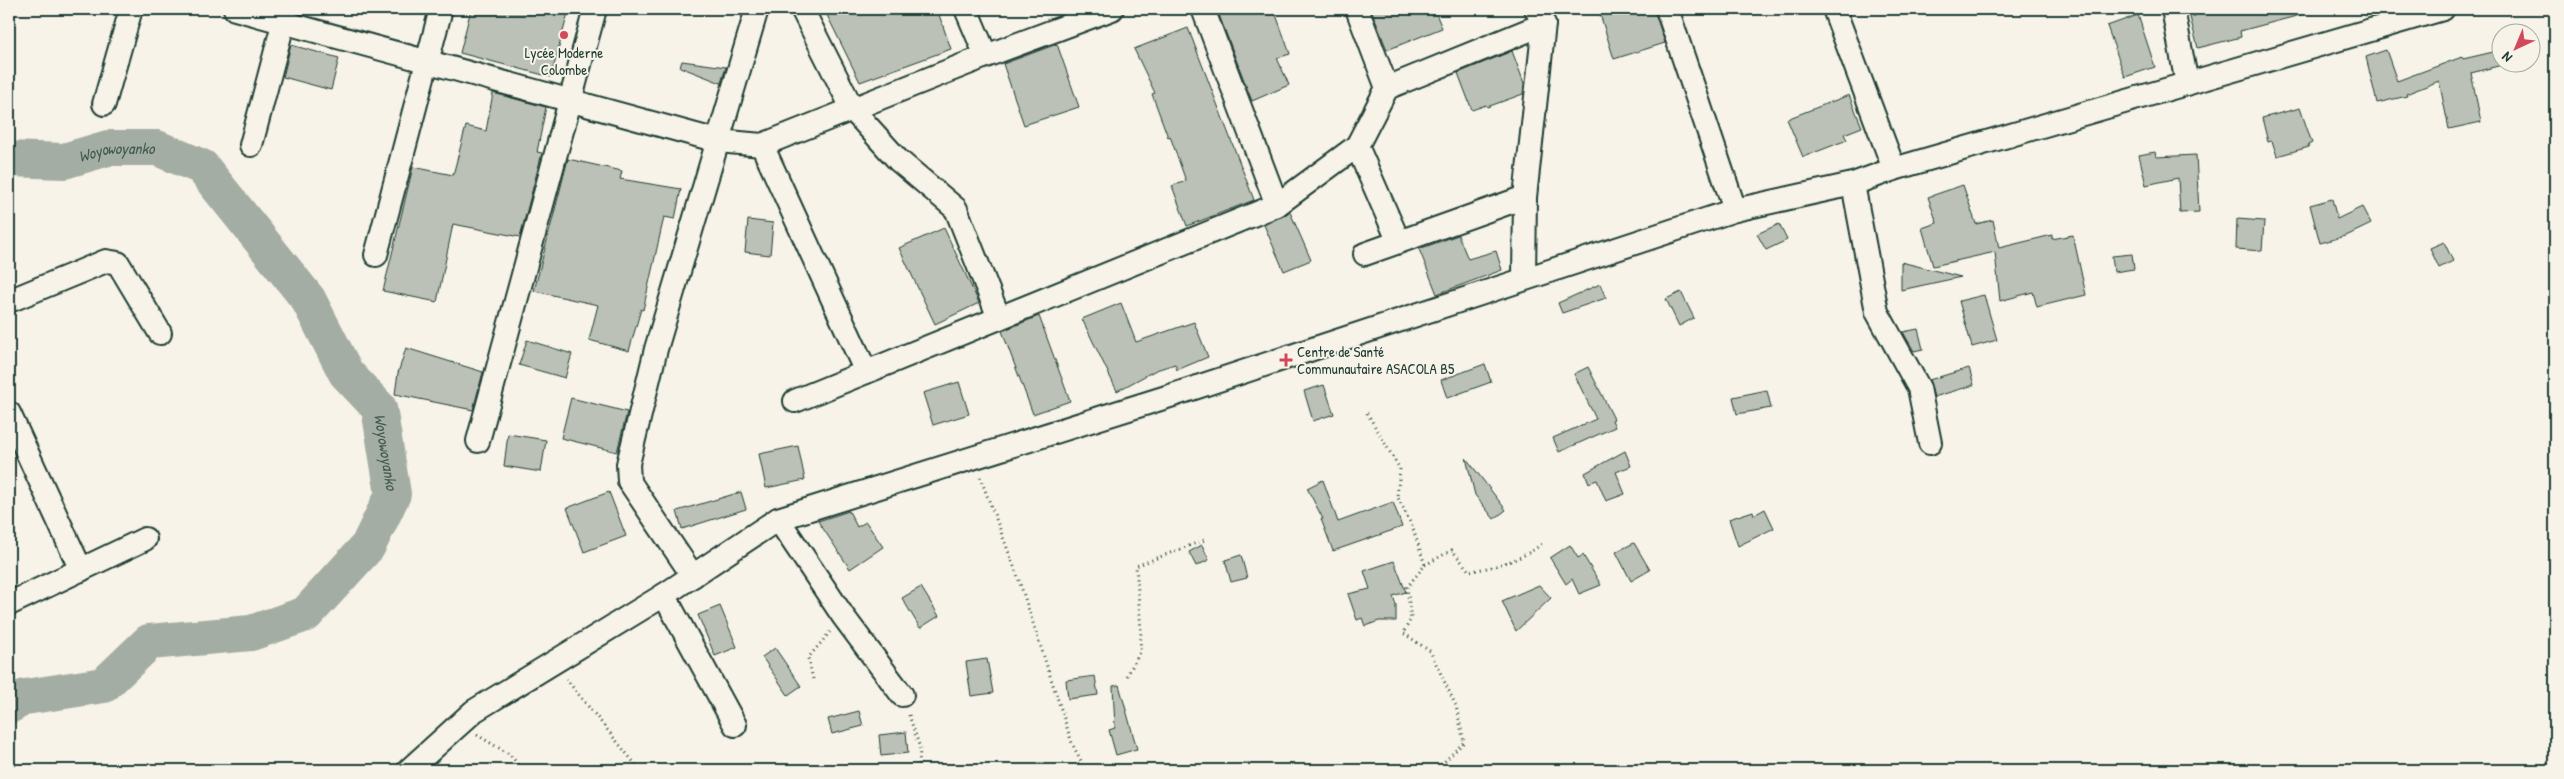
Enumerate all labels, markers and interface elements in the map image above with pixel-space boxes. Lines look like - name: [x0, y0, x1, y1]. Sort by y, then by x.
- north arrow: [2492, 22, 2542, 72]
- marker: Lycée Moderne Colombe: [558, 29, 570, 41]
- place label: Lycée Moderne Colombe: [525, 42, 603, 80]
- text: N: [2497, 48, 2516, 67]
- water label: Woyowoyanko: [76, 137, 156, 167]
- place label: Centre de Santé Communautaire ASACOLA B5: [1297, 341, 1455, 379]
- marker: Centre de Santé Communautaire ASACOLA B5: [1279, 353, 1293, 367]
- water label: Woyowoyanko: [369, 412, 403, 493]

